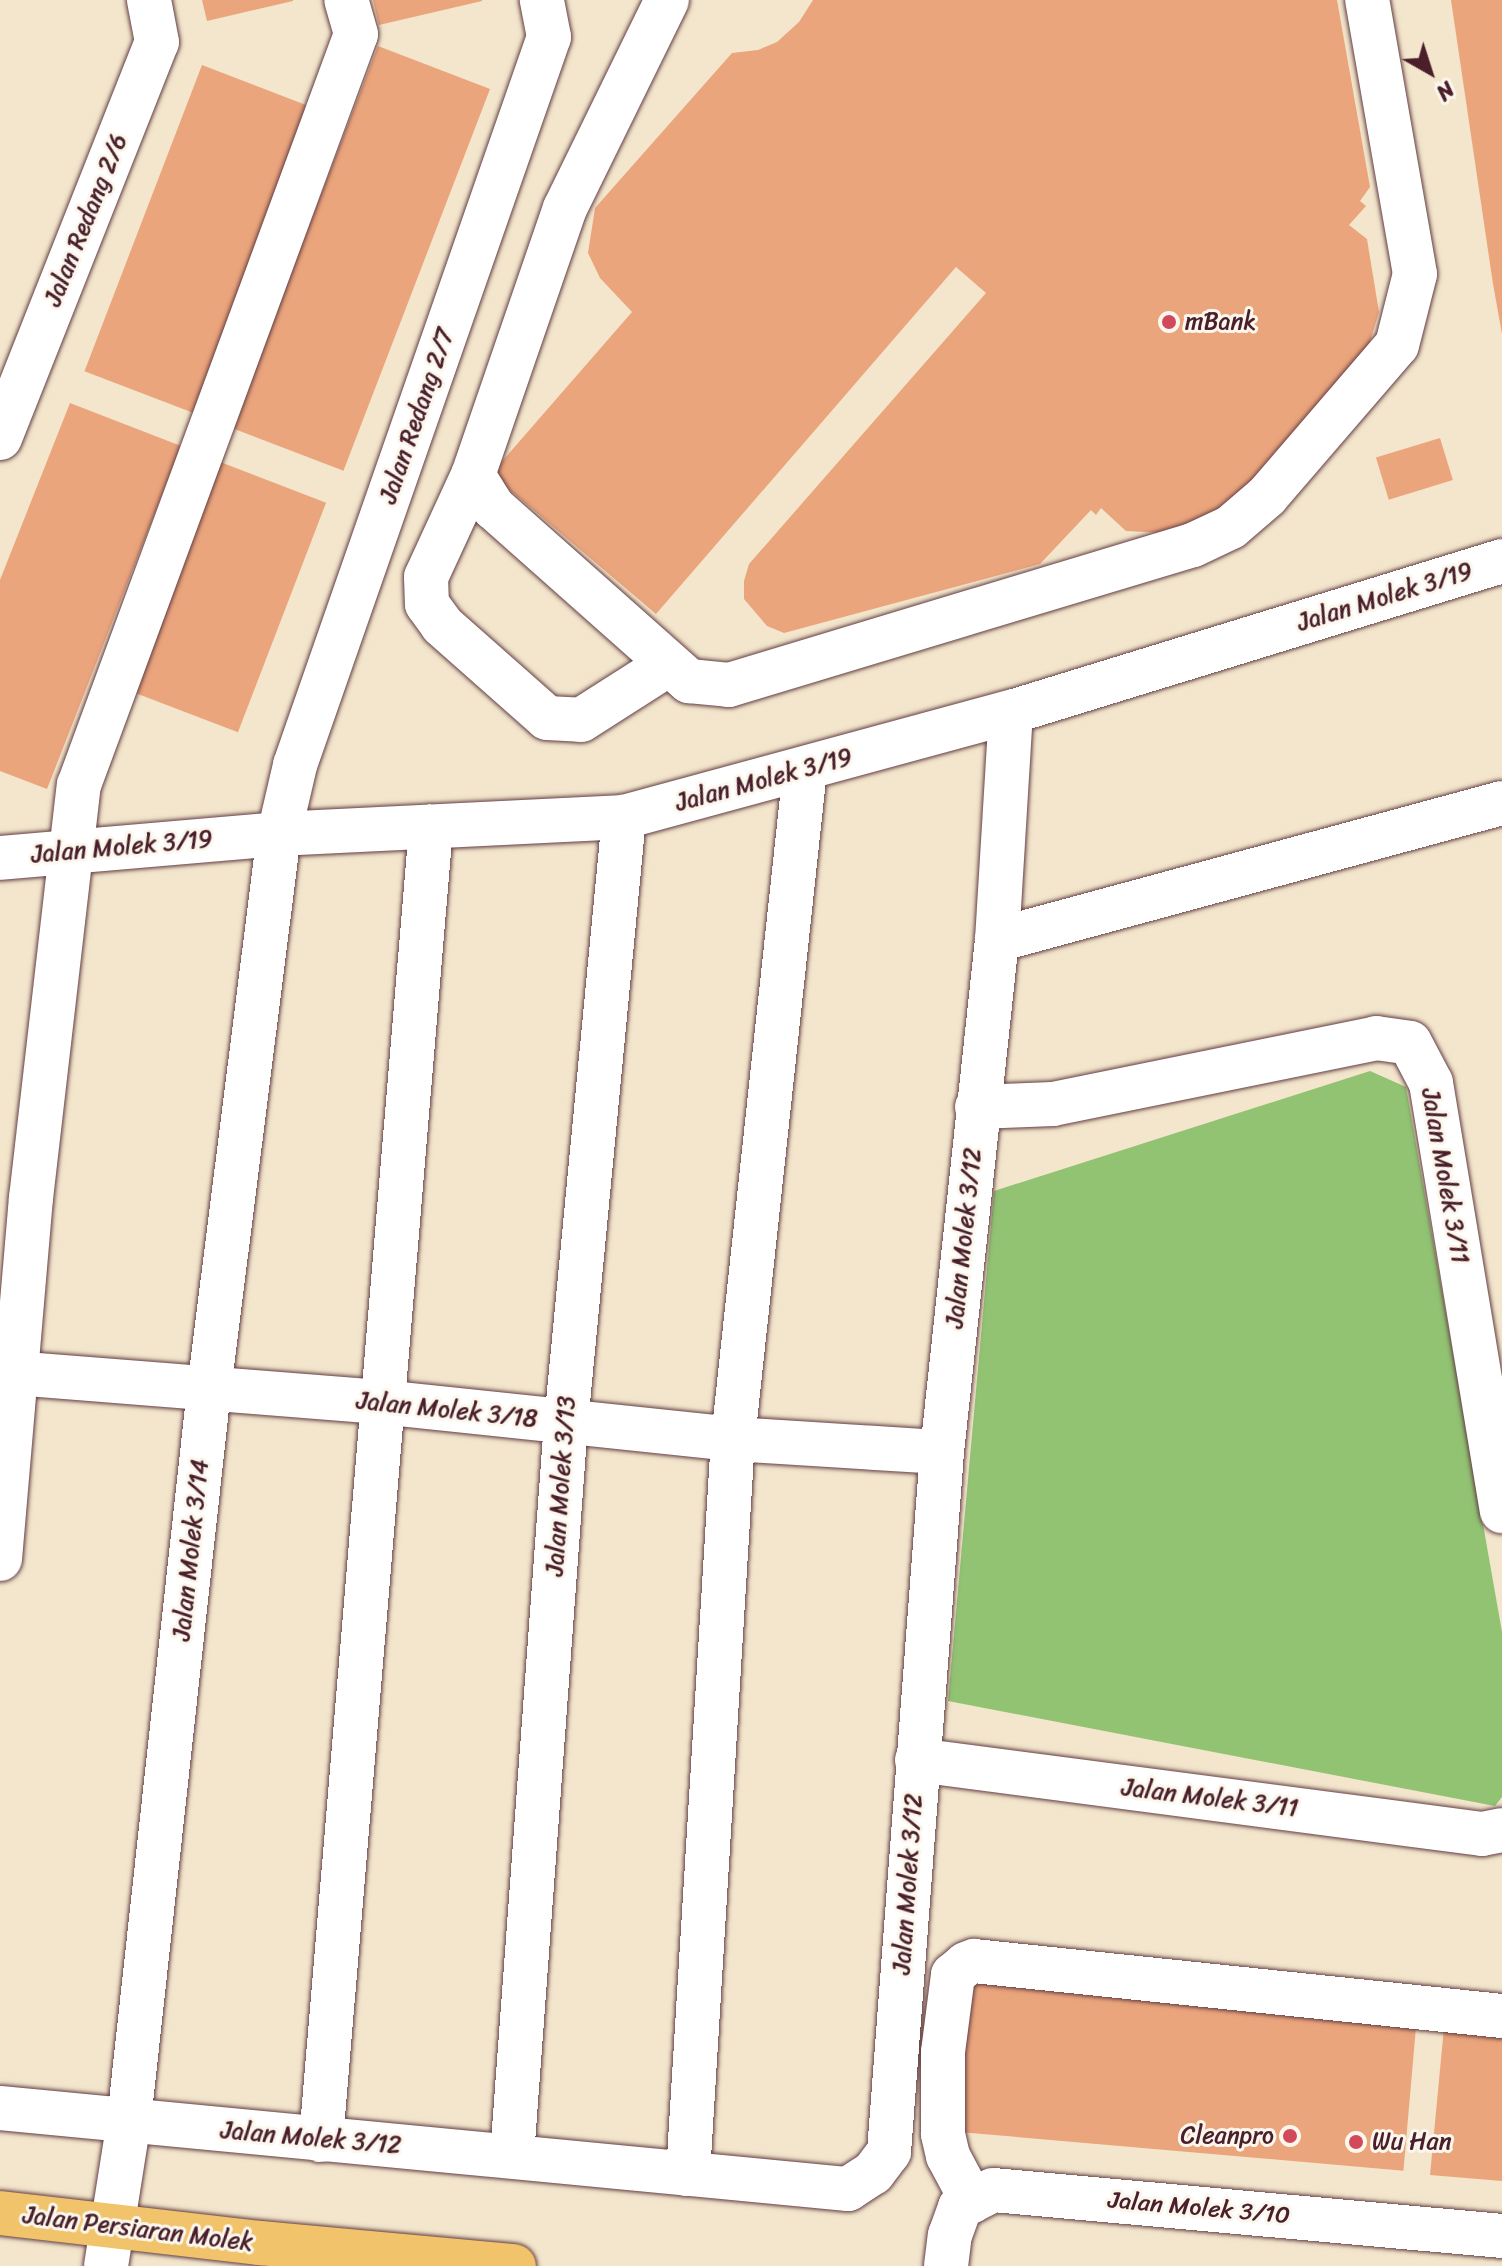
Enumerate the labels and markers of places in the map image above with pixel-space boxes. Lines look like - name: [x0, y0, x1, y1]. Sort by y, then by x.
- place label: mBank: [1185, 308, 1256, 336]
- marker: mBank: [1160, 313, 1178, 331]
- place label: Cleanpro: [1180, 2122, 1274, 2150]
- marker: Cleanpro: [1281, 2127, 1299, 2145]
- place label: Wu Han: [1372, 2128, 1452, 2156]
- marker: Wu Han: [1347, 2133, 1365, 2151]

